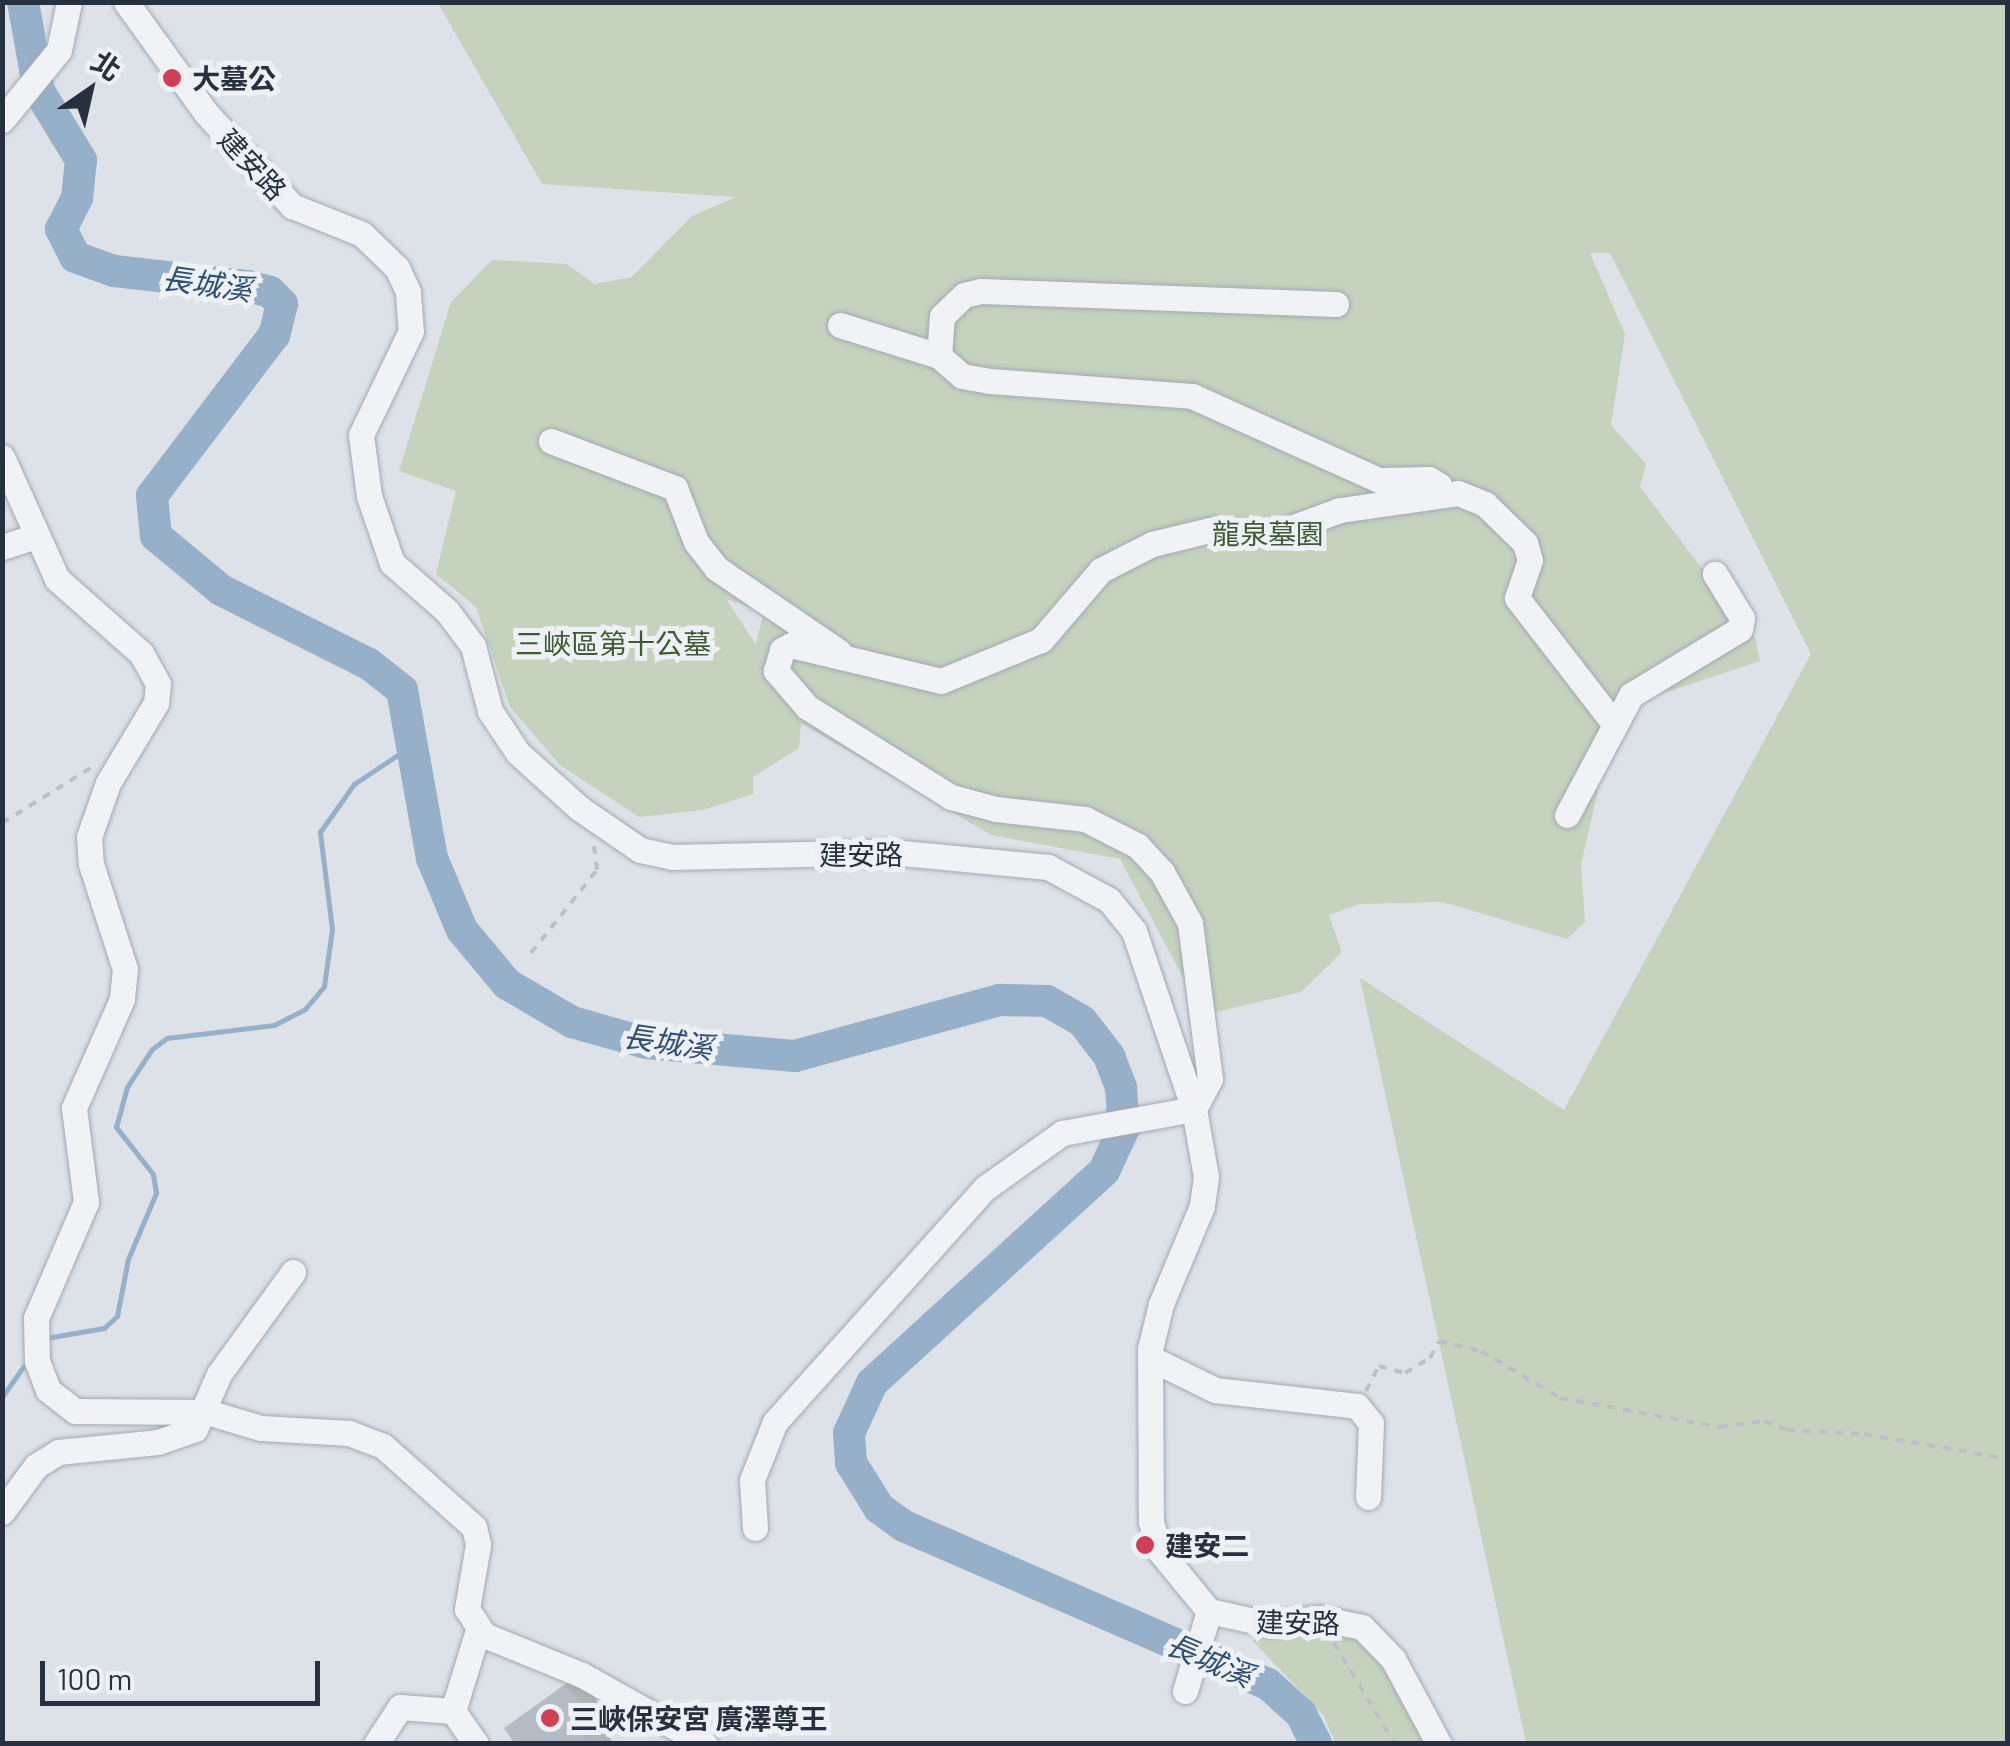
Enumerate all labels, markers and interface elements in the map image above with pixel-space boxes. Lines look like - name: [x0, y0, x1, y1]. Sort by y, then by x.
- north arrow: [40, 40, 140, 140]
- text: 北: [86, 43, 128, 87]
- place label: 大墓公: [192, 61, 276, 95]
- marker: 大墓公: [161, 67, 183, 89]
- street label: 建安路: [212, 122, 294, 206]
- water label: 長城溪: [160, 259, 254, 307]
- park label: 龍泉墓園: [1212, 516, 1324, 550]
- park label: 三峽區第十公墓: [515, 626, 711, 660]
- street label: 建安路: [819, 837, 903, 871]
- water label: 長城溪: [621, 1017, 715, 1065]
- place label: 建安二: [1165, 1528, 1249, 1562]
- marker: 建安二: [1134, 1534, 1156, 1556]
- street label: 建安路: [1256, 1604, 1340, 1640]
- water label: 長城溪: [1162, 1625, 1258, 1693]
- scale bar: [45, 1641, 325, 1703]
- text: 100 m: [57, 1660, 132, 1696]
- place label: 三峽保安宮 廣澤尊王: [570, 1701, 828, 1735]
- marker: 三峽保安宮 廣澤尊王: [539, 1707, 561, 1729]

